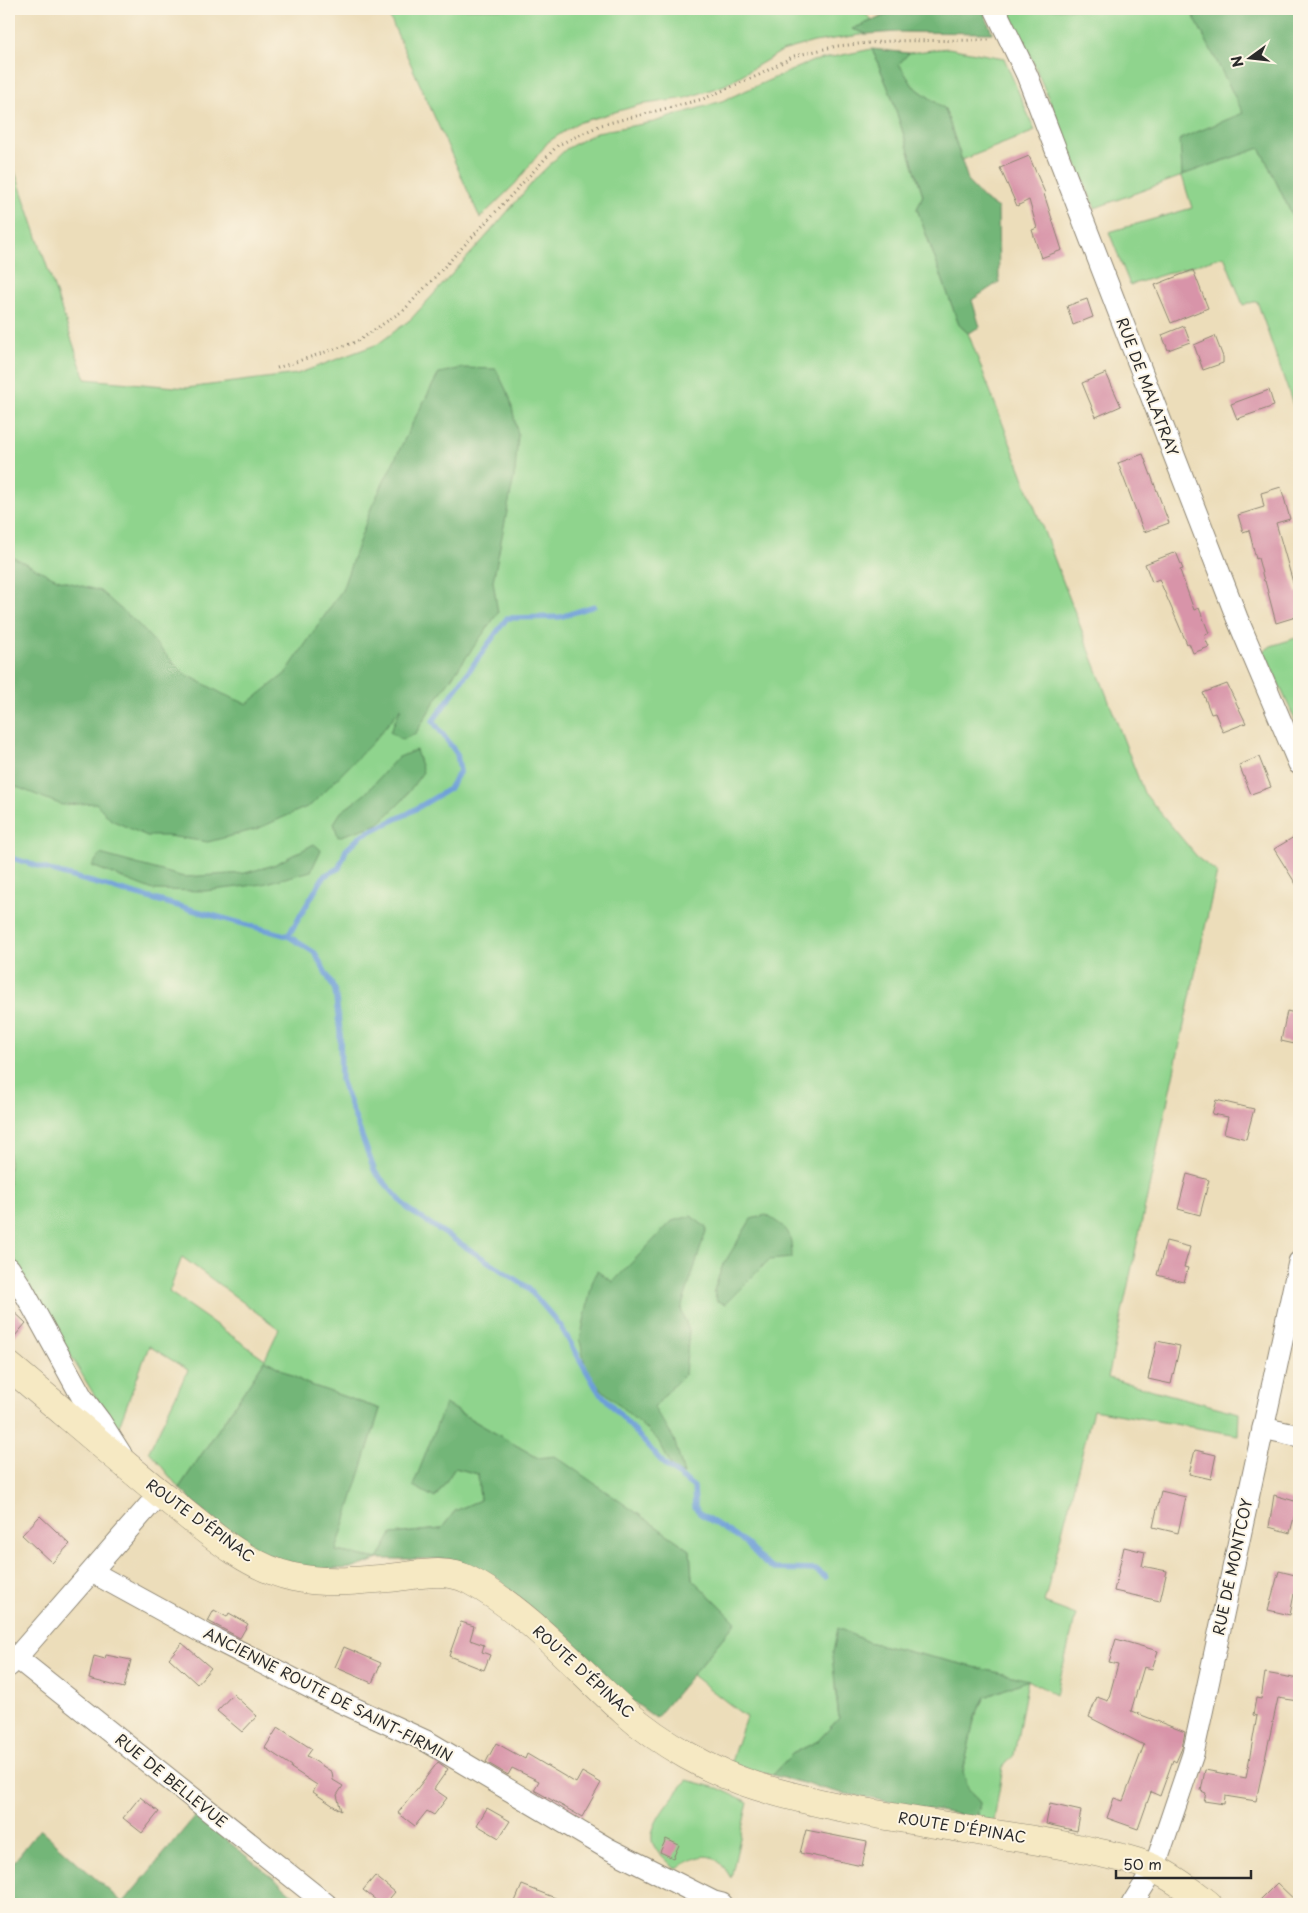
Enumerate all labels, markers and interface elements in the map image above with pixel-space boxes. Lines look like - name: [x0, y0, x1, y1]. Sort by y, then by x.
- north arrow: [1226, 32, 1276, 82]
- text: N: [1225, 53, 1249, 70]
- street label: RUE DE MALATRAY: [1111, 314, 1185, 459]
- street label: ROUTE D'ÉPINAC: [142, 1472, 260, 1567]
- street label: RUE DE MONTCOY: [1206, 1496, 1257, 1637]
- street label: ROUTE D'ÉPINAC: [528, 1619, 640, 1723]
- street label: ANCIENNE ROUTE DE SAINT-FIRMIN: [200, 1621, 457, 1767]
- street label: RUE DE BELLEVUE: [111, 1727, 233, 1832]
- street label: ROUTE D'ÉPINAC: [896, 1805, 1028, 1848]
- scale bar: [1116, 1848, 1250, 1880]
- text: 50 m: [1123, 1852, 1162, 1875]

